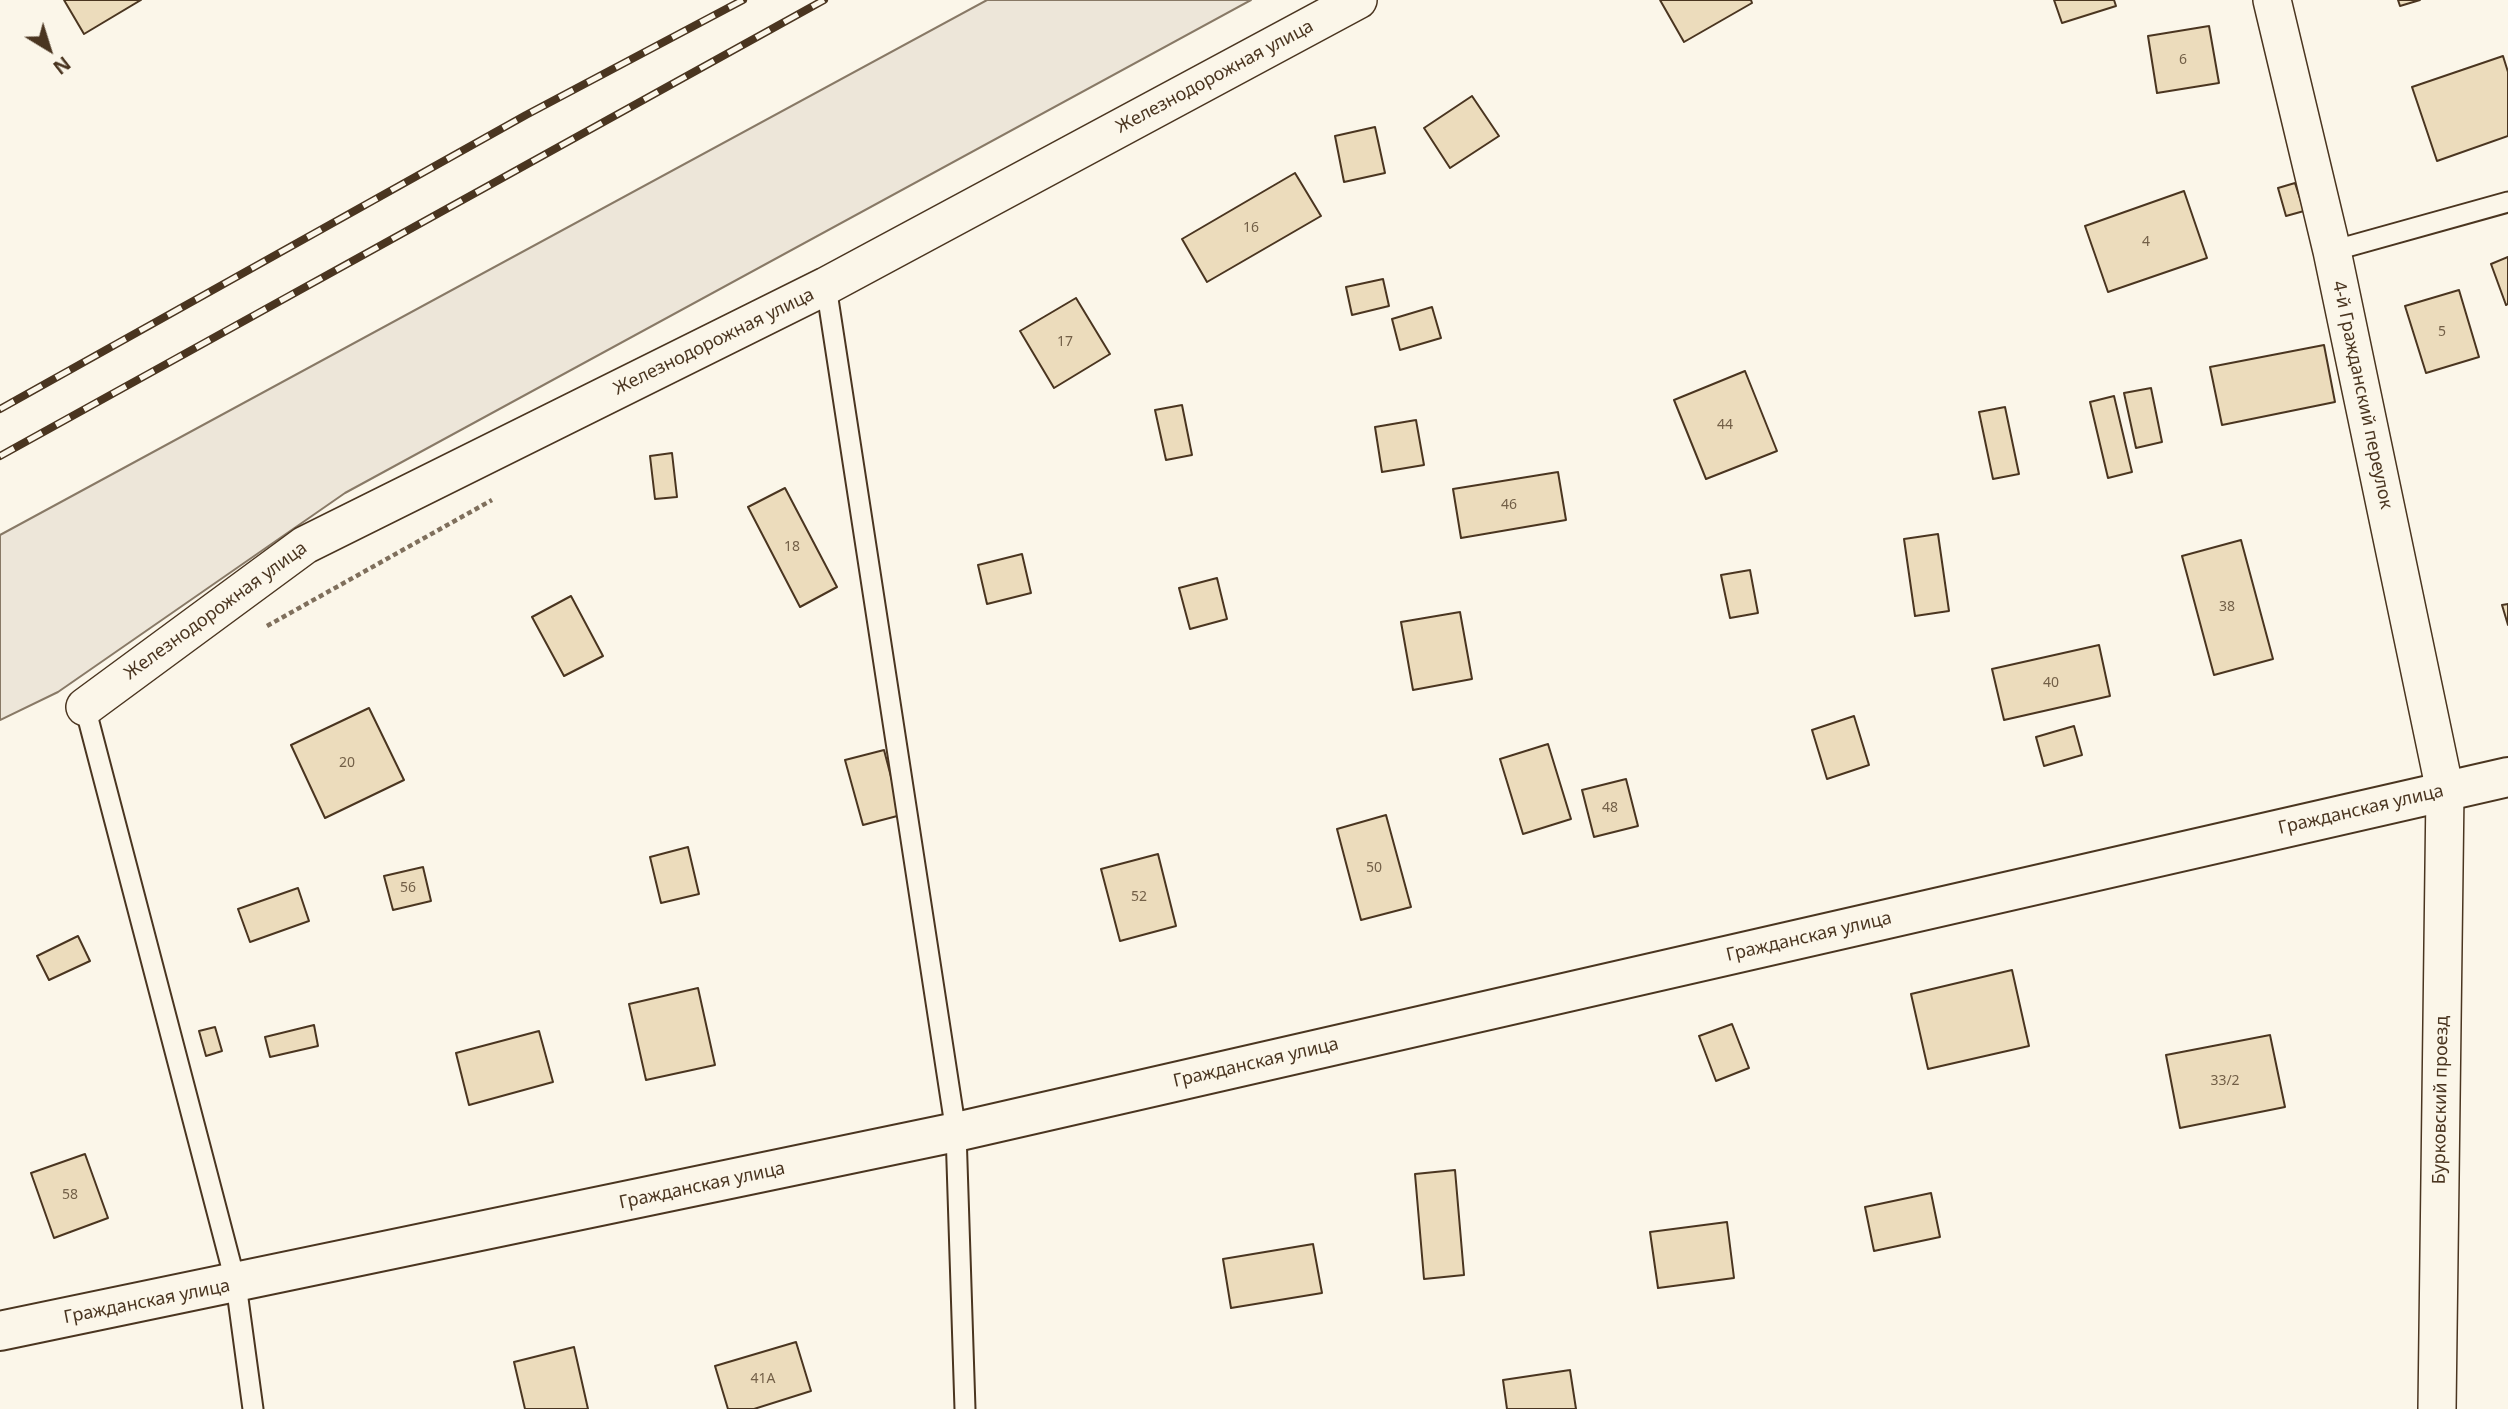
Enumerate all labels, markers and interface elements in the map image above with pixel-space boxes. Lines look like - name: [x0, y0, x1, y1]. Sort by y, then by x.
- north arrow: [14, 14, 84, 84]
- street label: Железнодорожная улица: [1113, 16, 1317, 138]
- text: N: [48, 51, 76, 81]
- house number: 6: [2179, 52, 2187, 68]
- house number: 16: [1243, 220, 1259, 236]
- house number: 4: [2142, 234, 2150, 250]
- street label: 4-й Гражданский переулок: [2327, 279, 2397, 511]
- street label: Железнодорожная улица: [610, 284, 818, 400]
- house number: 5: [2438, 324, 2446, 340]
- house number: 17: [1057, 334, 1073, 350]
- house number: 44: [1717, 417, 1733, 433]
- house number: 46: [1501, 497, 1517, 513]
- street label: Железнодорожная улица: [121, 537, 311, 685]
- house number: 18: [784, 539, 800, 555]
- house number: 38: [2219, 599, 2235, 615]
- house number: 40: [2043, 675, 2059, 691]
- house number: 20: [339, 755, 355, 771]
- street label: Гражданская улица: [2276, 780, 2446, 840]
- house number: 48: [1602, 800, 1618, 816]
- house number: 50: [1366, 860, 1382, 876]
- house number: 56: [400, 880, 416, 896]
- house number: 52: [1131, 889, 1147, 905]
- street label: Гражданская улица: [1724, 907, 1894, 967]
- street label: Бурковский проезд: [2429, 1015, 2453, 1185]
- street label: Гражданская улица: [1171, 1033, 1341, 1093]
- house number: 33/2: [2210, 1073, 2240, 1089]
- street label: Гражданская улица: [617, 1158, 787, 1214]
- house number: 58: [62, 1187, 78, 1203]
- street label: Гражданская улица: [62, 1275, 232, 1329]
- house number: 41А: [751, 1371, 775, 1387]

